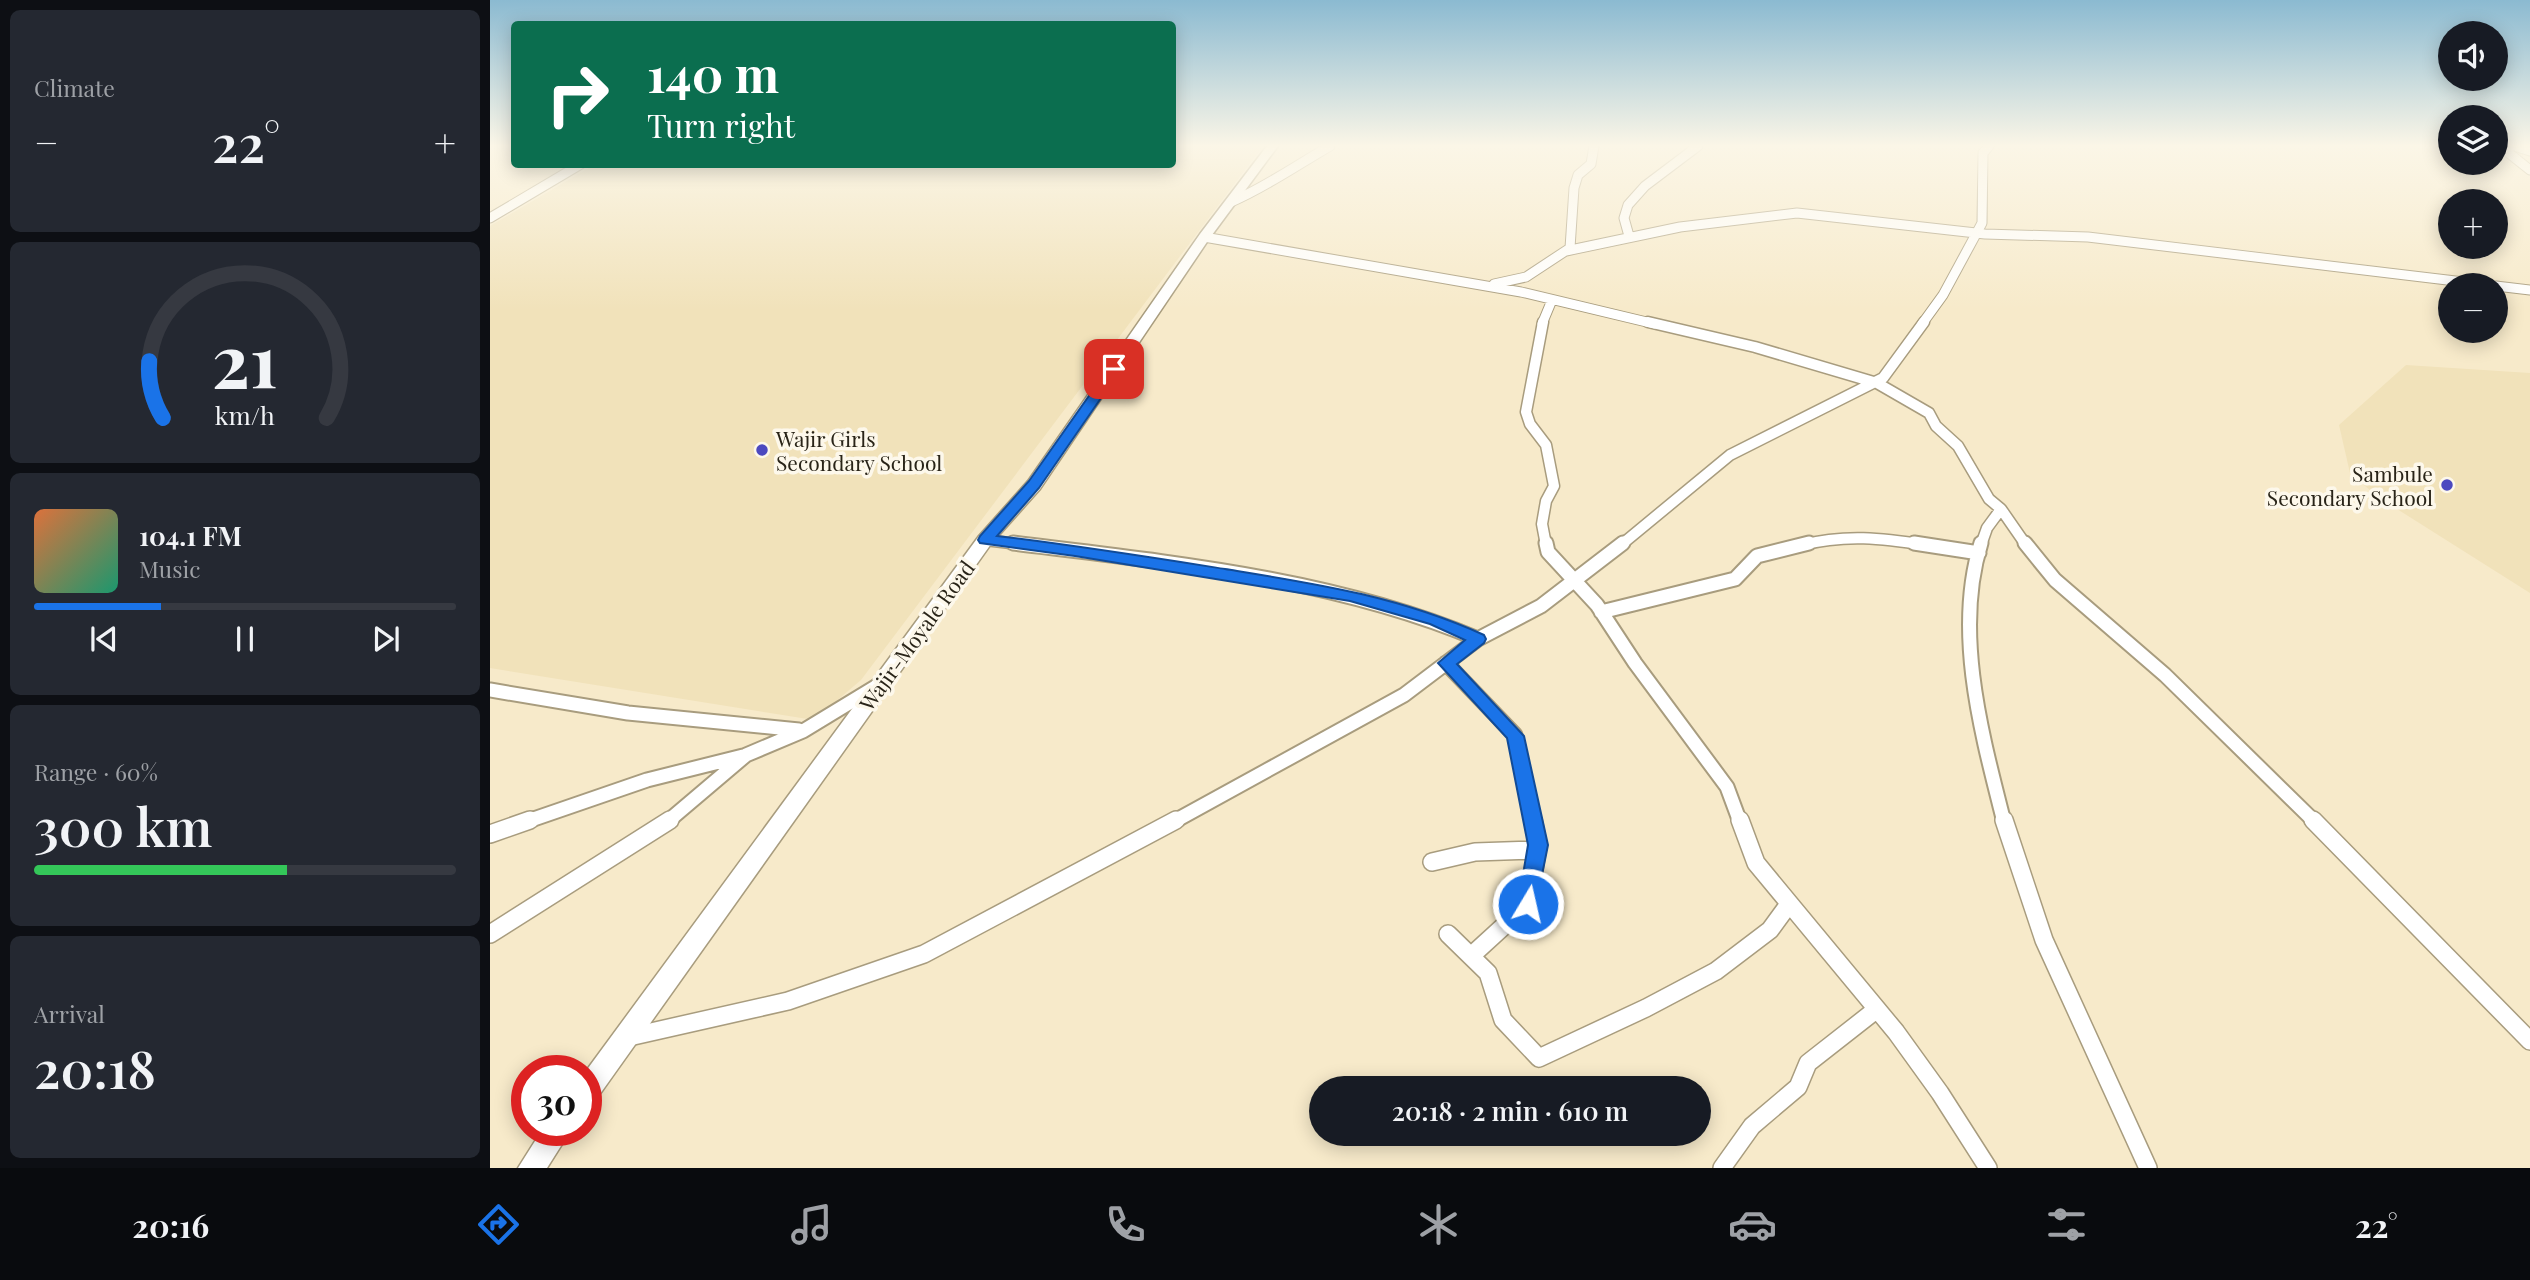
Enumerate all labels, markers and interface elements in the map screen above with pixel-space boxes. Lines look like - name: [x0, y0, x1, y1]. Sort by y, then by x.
- map controls: [2438, 21, 2508, 343]
- button: sound: [2438, 21, 2508, 91]
- text: 140 m: [647, 40, 779, 105]
- icon: right: [532, 49, 623, 140]
- text: Climate: [34, 72, 115, 103]
- text: Turn right: [647, 103, 795, 146]
- button: layers: [2438, 105, 2508, 175]
- text: 22°: [212, 107, 280, 176]
- text: −: [34, 116, 59, 167]
- text: +: [434, 116, 456, 167]
- button: +: [2438, 189, 2508, 259]
- button: −: [2438, 273, 2508, 343]
- text: 21: [212, 310, 278, 407]
- pin: [1084, 339, 1144, 399]
- icon: arrive: [1095, 350, 1133, 388]
- text: km/h: [215, 398, 275, 431]
- place label: Wajir Girls Secondary School: [775, 424, 942, 476]
- marker: Wajir Girls Secondary School: [754, 442, 770, 458]
- place label: Sambule Secondary School: [2267, 459, 2433, 511]
- marker: Sambule Secondary School: [2439, 477, 2455, 493]
- text: 104.1 FM: [139, 518, 242, 553]
- text: Music: [139, 553, 200, 584]
- street label: Wajir-Moyale Road: [851, 554, 980, 716]
- icon: previous: [85, 620, 123, 658]
- icon: pause: [226, 620, 264, 658]
- icon: next: [367, 620, 405, 658]
- text: Range · 60%: [34, 756, 158, 787]
- text: 300 km: [34, 791, 212, 860]
- position arrow: [1491, 867, 1565, 941]
- text: Arrival: [34, 998, 105, 1029]
- text: 20:18: [34, 1033, 156, 1102]
- speed limit sign: 30: [511, 1055, 602, 1146]
- text: 20:18 · 2 min · 610 m: [1392, 1093, 1628, 1128]
- icon: directions: [474, 1200, 523, 1249]
- icon: music: [787, 1200, 836, 1249]
- icon: phone: [1101, 1200, 1150, 1249]
- icon: climate: [1414, 1200, 1463, 1249]
- icon: car: [1728, 1200, 1777, 1249]
- icon: filters: [2042, 1200, 2091, 1249]
- text: 20:16: [132, 1203, 209, 1246]
- text: 22°: [2355, 1203, 2398, 1246]

